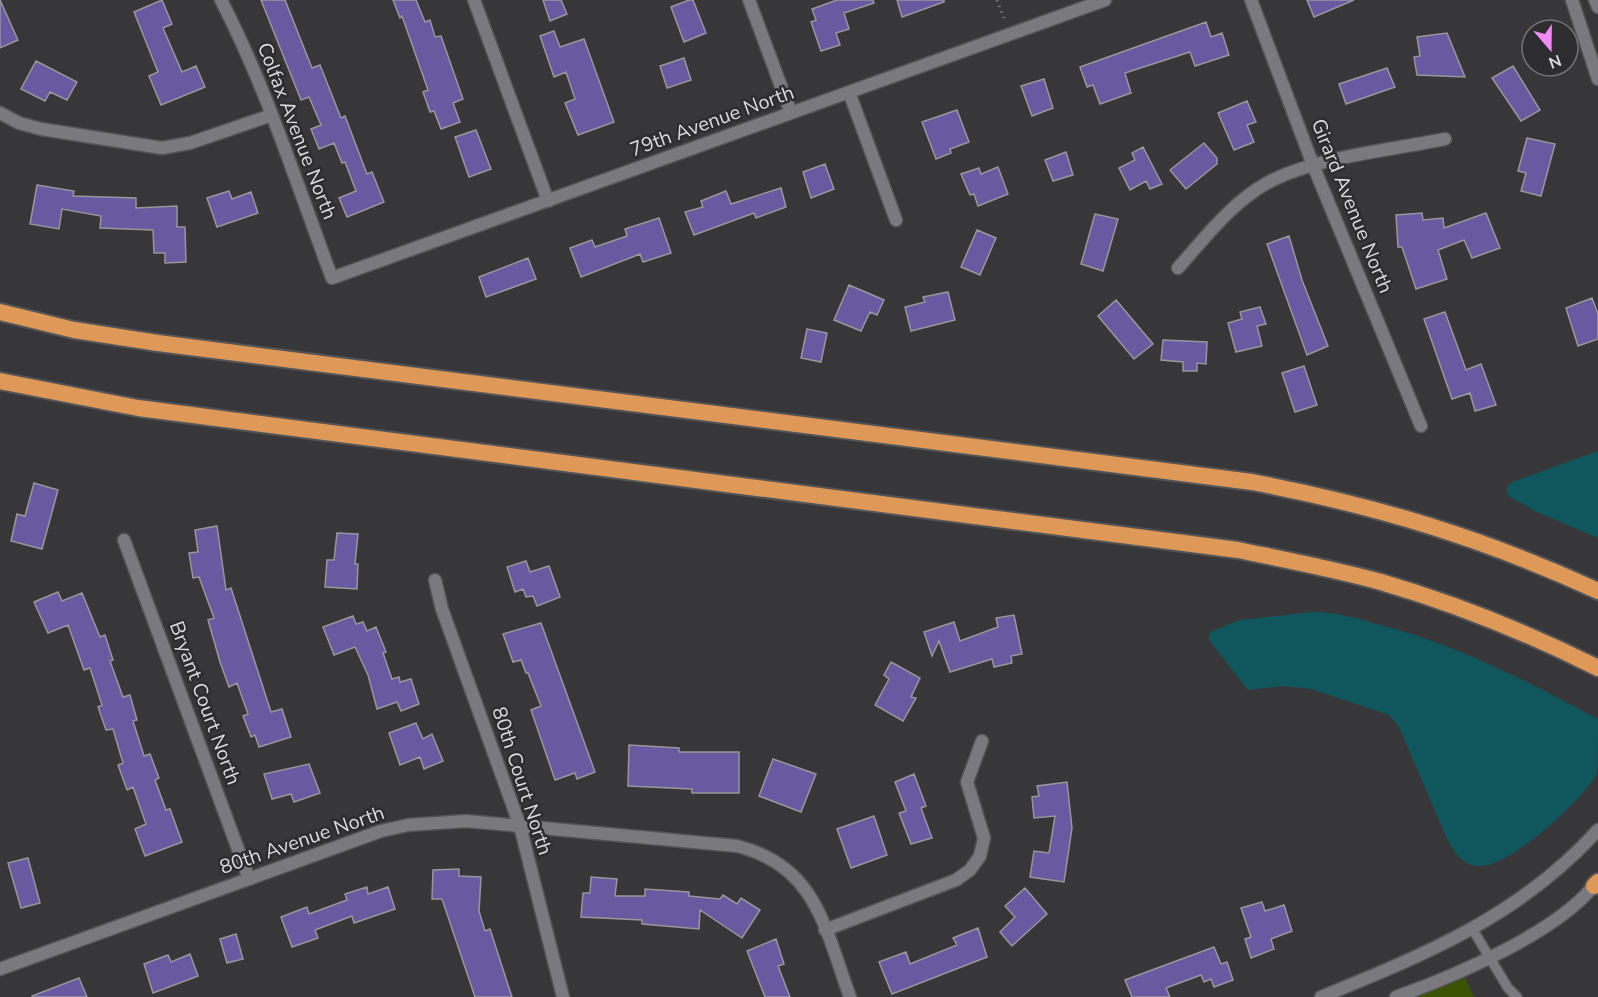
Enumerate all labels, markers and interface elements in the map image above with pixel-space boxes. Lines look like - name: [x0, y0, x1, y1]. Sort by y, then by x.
- north arrow: [1520, 18, 1580, 78]
- street label: Colfax Avenue North: [251, 39, 343, 223]
- text: N: [1545, 49, 1564, 74]
- street label: 79th Avenue North: [626, 79, 798, 163]
- street label: Girard Avenue North: [1305, 115, 1399, 297]
- street label: Bryant Court North: [163, 617, 247, 789]
- street label: 80th Court North: [485, 703, 559, 859]
- street label: 80th Avenue North: [216, 799, 388, 881]

